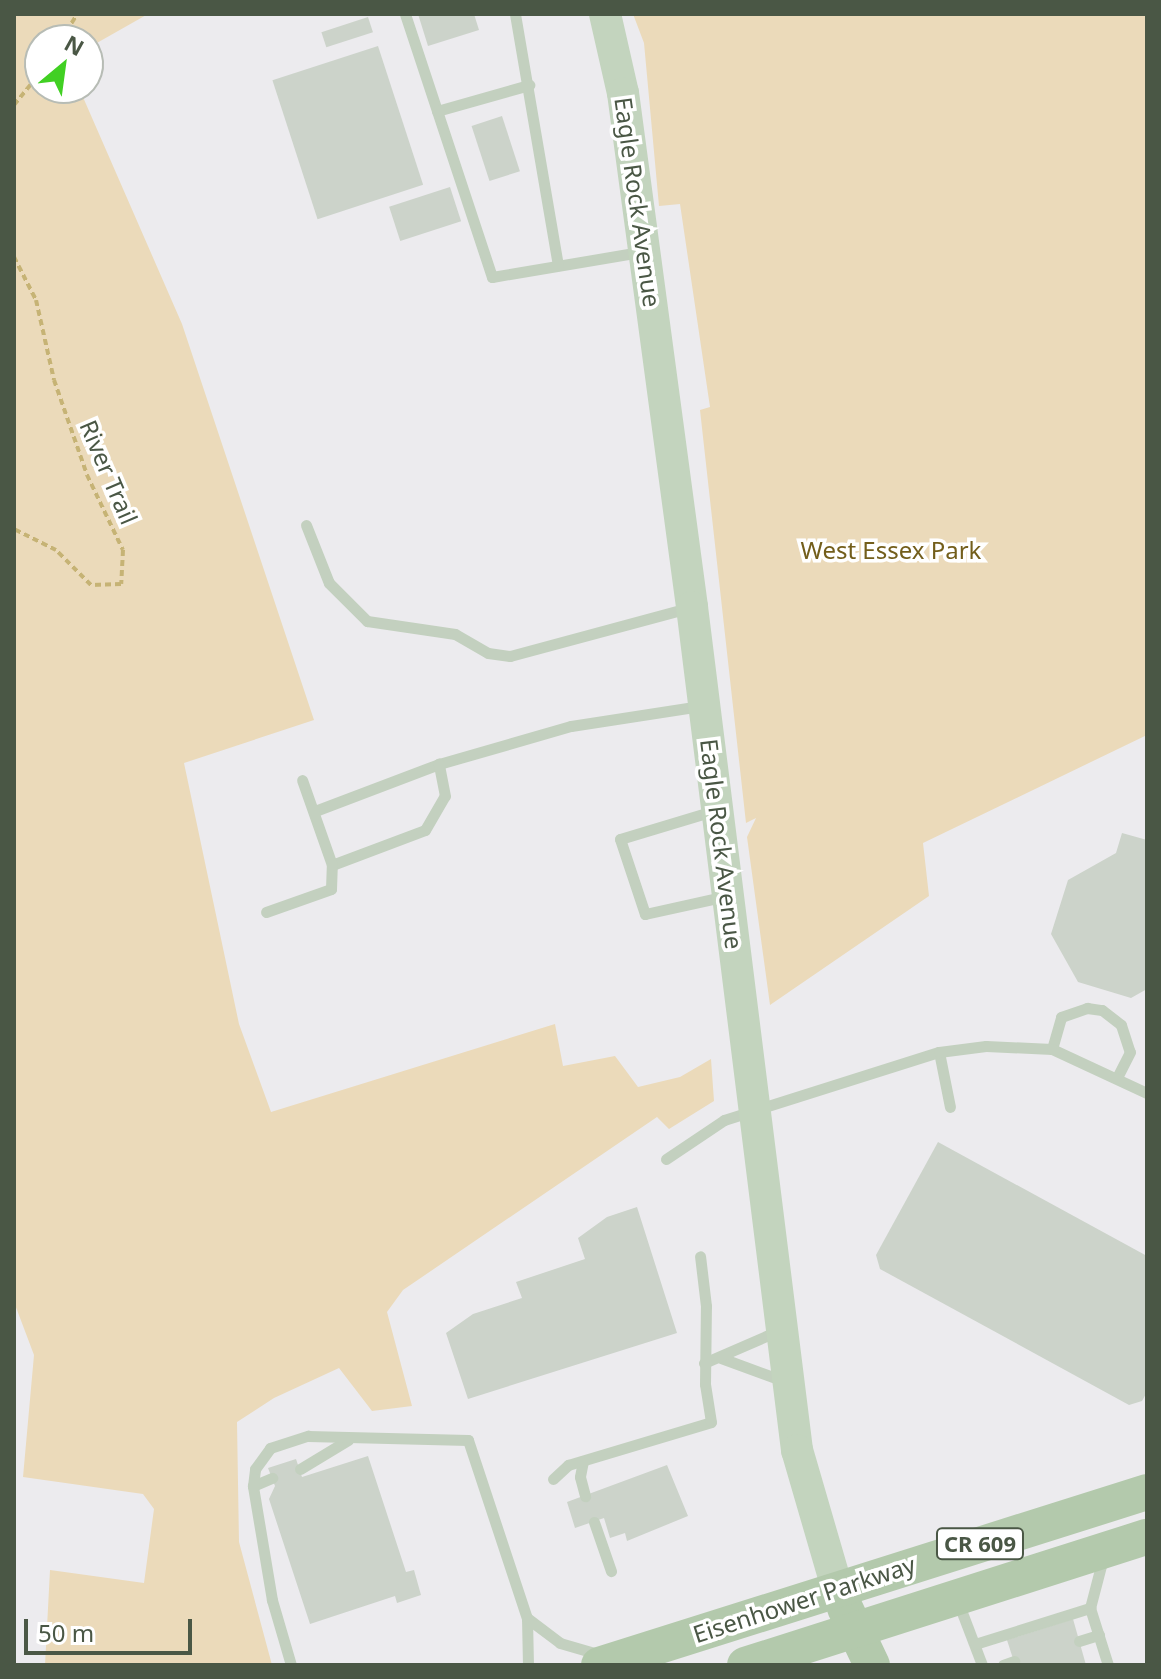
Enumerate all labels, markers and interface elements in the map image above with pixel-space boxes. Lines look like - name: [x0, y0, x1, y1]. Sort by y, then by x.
- north arrow: [24, 24, 104, 104]
- text: N: [60, 27, 90, 62]
- street label: Eagle Rock Avenue: [609, 95, 667, 309]
- street label: River Trail: [74, 416, 144, 528]
- park label: West Essex Park: [801, 536, 981, 564]
- street label: Eagle Rock Avenue: [695, 737, 749, 951]
- road number: CR 609: [934, 1526, 1026, 1562]
- street label: Eisenhower Parkway: [689, 1549, 919, 1649]
- scale bar: [28, 1603, 196, 1653]
- text: 50 m: [38, 1616, 94, 1649]

